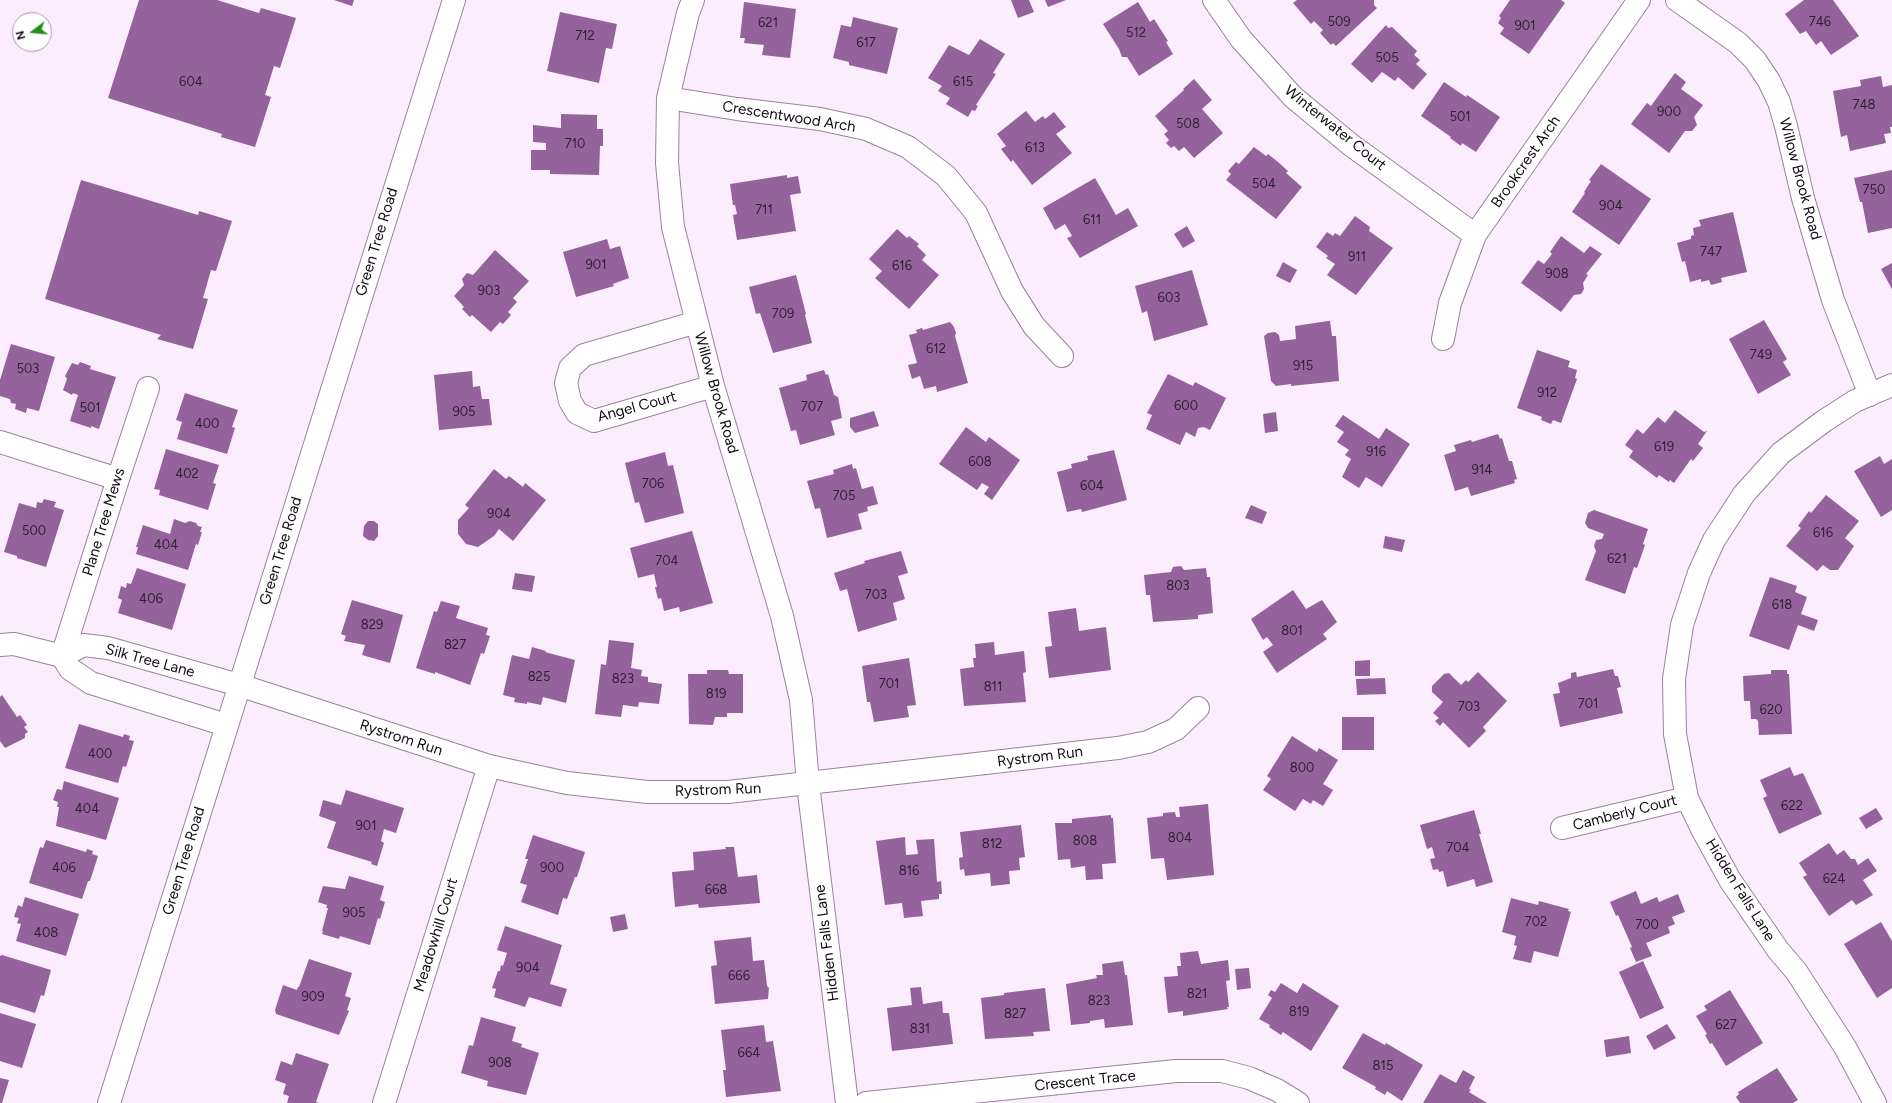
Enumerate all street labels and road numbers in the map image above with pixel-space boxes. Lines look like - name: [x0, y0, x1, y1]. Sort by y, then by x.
- street label: Winterwater Court: [1281, 81, 1389, 175]
- street label: Crescentwood Arch: [721, 98, 857, 136]
- street label: Brookcrest Arch: [1488, 113, 1564, 211]
- street label: Willow Brook Road: [1775, 116, 1825, 242]
- street label: Green Tree Road: [352, 186, 402, 298]
- street label: Willow Brook Road: [690, 330, 742, 456]
- street label: Angel Court: [595, 388, 679, 426]
- street label: Plane Tree Mews: [79, 466, 129, 578]
- street label: Green Tree Road: [256, 495, 306, 607]
- street label: Silk Tree Lane: [103, 640, 197, 682]
- street label: Rystrom Run: [357, 716, 445, 760]
- street label: Rystrom Run: [996, 743, 1084, 771]
- street label: Rystrom Run: [675, 780, 761, 800]
- street label: Camberly Court: [1571, 791, 1679, 835]
- street label: Green Tree Road: [159, 805, 209, 917]
- street label: Hidden Falls Lane: [1701, 835, 1779, 945]
- street label: Meadowhill Court: [410, 876, 462, 994]
- street label: Hidden Falls Lane: [811, 884, 843, 1002]
- street label: Crescent Trace: [1033, 1067, 1137, 1095]

